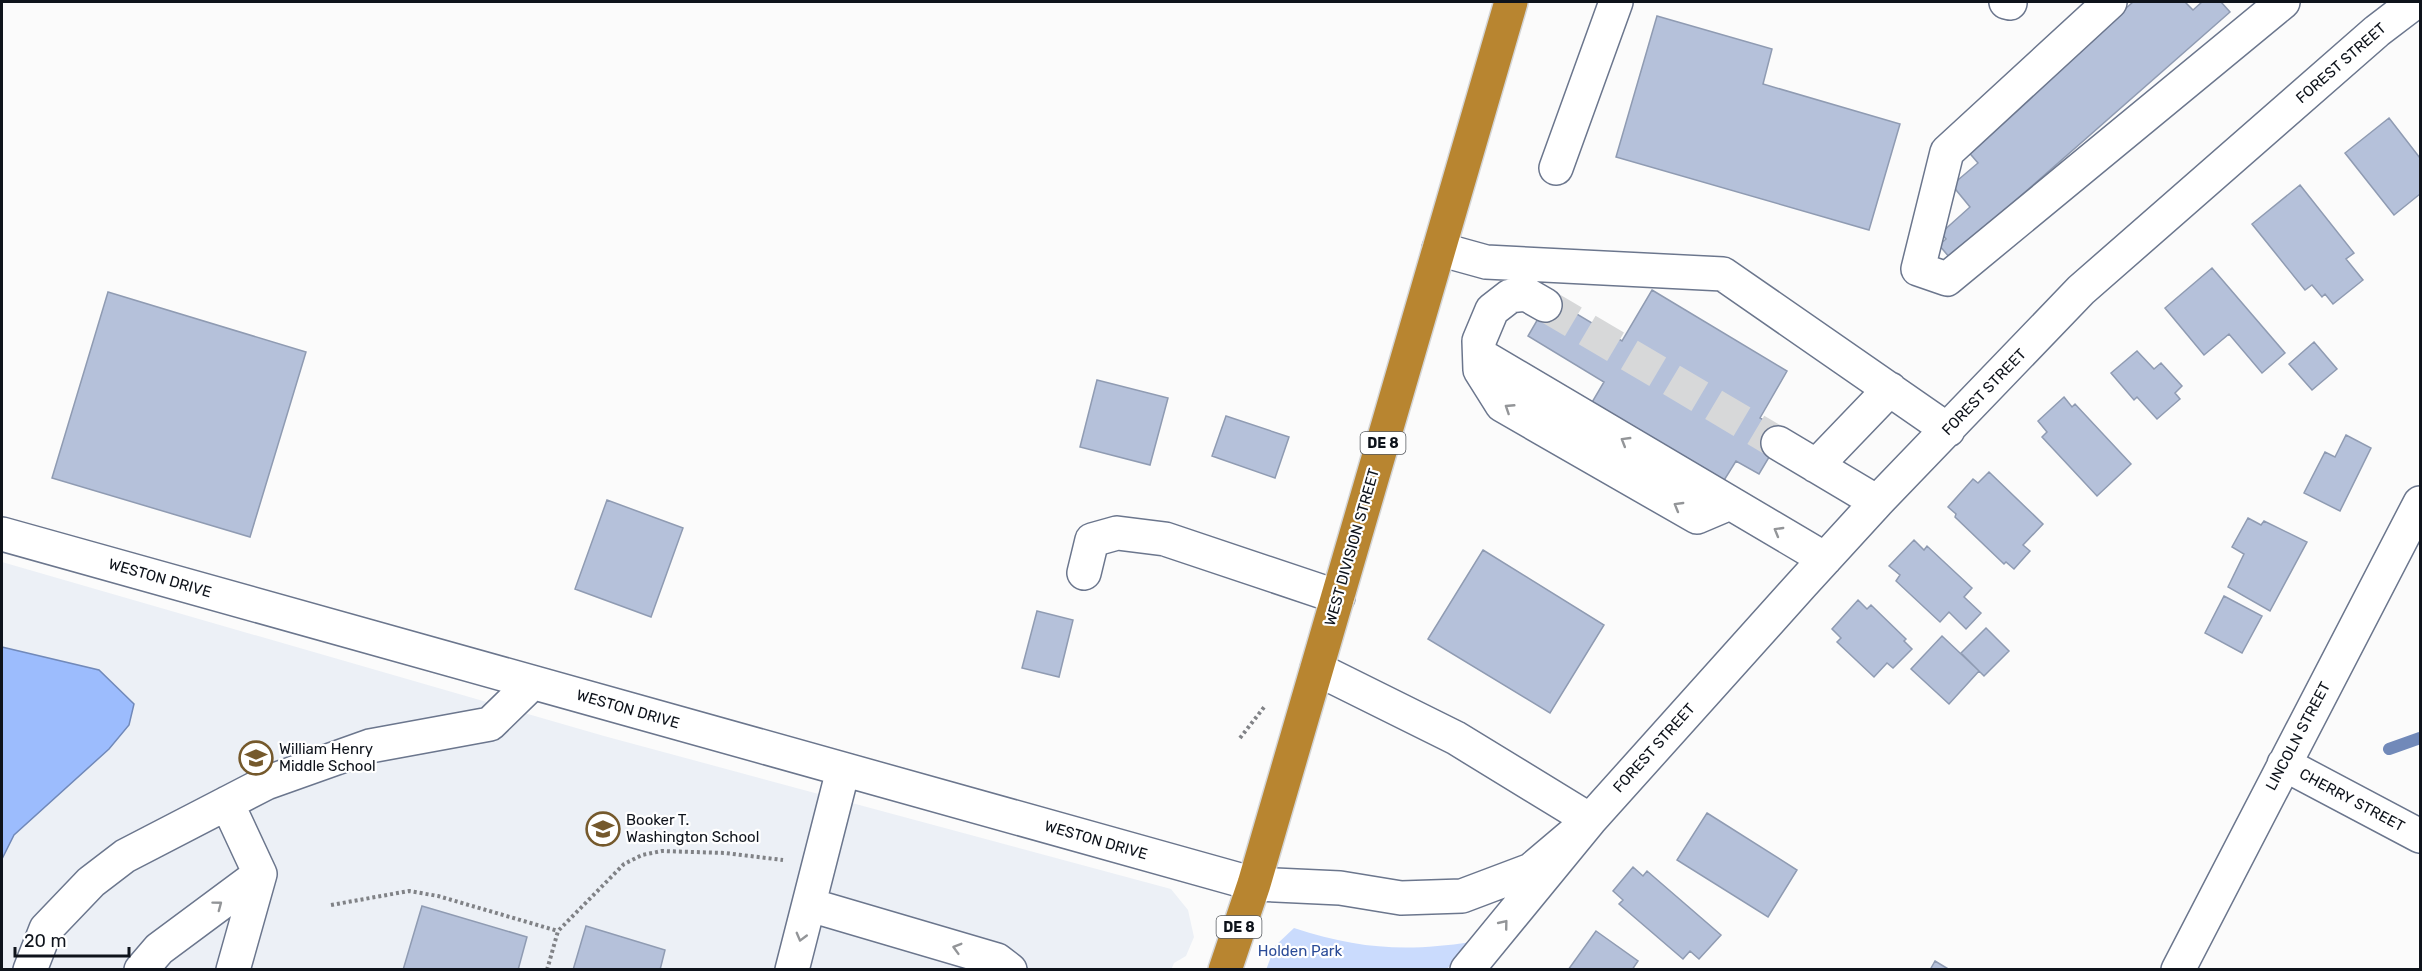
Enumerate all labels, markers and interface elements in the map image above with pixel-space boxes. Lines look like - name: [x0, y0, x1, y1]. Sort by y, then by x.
- street label: FOREST STREET: [2292, 19, 2390, 107]
- street label: FOREST STREET: [1938, 345, 2030, 439]
- one-way arrow: [1505, 404, 1515, 416]
- road number: DE 8: [1360, 432, 1406, 454]
- one-way arrow: [1621, 437, 1631, 449]
- street label: WEST DIVISION STREET: [1321, 466, 1383, 628]
- one-way arrow: [1673, 502, 1684, 513]
- one-way arrow: [1774, 526, 1784, 538]
- street label: WESTON DRIVE: [106, 555, 214, 601]
- street label: LINCOLN STREET: [2262, 678, 2334, 793]
- street label: WESTON DRIVE: [574, 686, 682, 732]
- street label: FOREST STREET: [1609, 700, 1699, 796]
- school or university icon: William Henry Middle School: [238, 740, 274, 776]
- place label: William Henry Middle School: [279, 740, 376, 775]
- street label: CHERRY STREET: [2296, 765, 2408, 835]
- school or university icon: Booker T. Washington School: [585, 811, 621, 847]
- place label: Booker T. Washington School: [626, 811, 759, 846]
- street label: WESTON DRIVE: [1042, 817, 1150, 863]
- one-way arrow: [211, 902, 222, 913]
- road number: DE 8: [1216, 916, 1262, 938]
- scale bar: [15, 920, 129, 958]
- one-way arrow: [1497, 920, 1508, 931]
- text: 20 m: [24, 930, 66, 952]
- one-way arrow: [796, 932, 808, 942]
- park label: Holden Park: [1258, 942, 1342, 960]
- one-way arrow: [952, 943, 962, 955]

